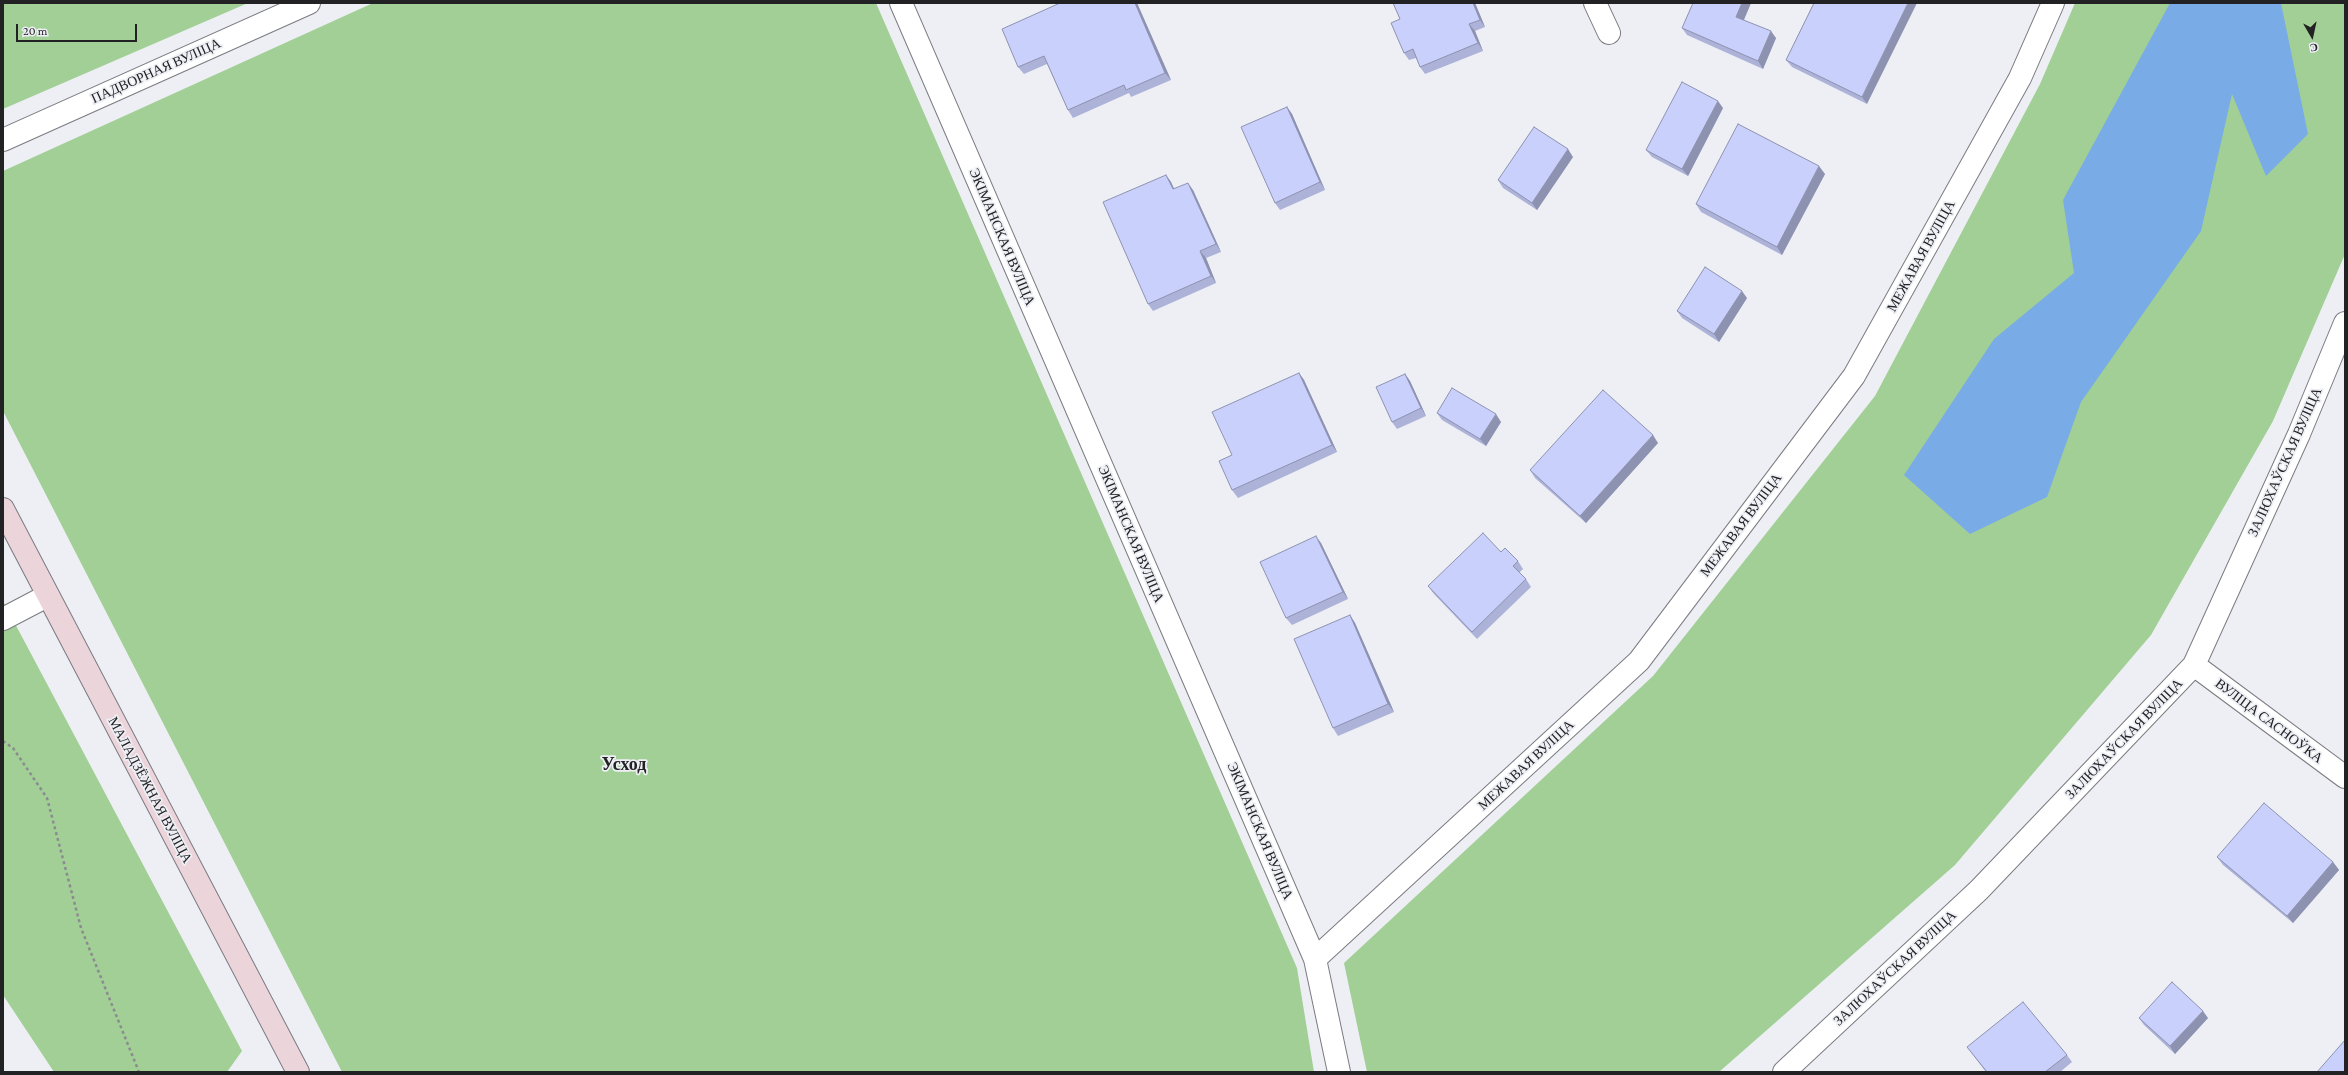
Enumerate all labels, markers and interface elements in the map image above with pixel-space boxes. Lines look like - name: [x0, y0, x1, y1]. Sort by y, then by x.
- scale bar: [18, 16, 139, 42]
- north arrow: [2292, 16, 2332, 56]
- text: 20 m: [23, 24, 47, 38]
- street label: ПАДВОРНАЯ ВУЛІЦА: [89, 35, 223, 107]
- text: С: [2309, 41, 2319, 54]
- street label: ЭКІМАНСКАЯ ВУЛІЦА: [965, 166, 1039, 308]
- street label: МЕЖАВАЯ ВУЛІЦА: [1883, 197, 1959, 315]
- street label: ЗАЛЮХАЎСКАЯ ВУЛІЦА: [2244, 385, 2326, 539]
- street label: ЭКІМАНСКАЯ ВУЛІЦА: [1094, 463, 1168, 605]
- street label: МЕЖАВАЯ ВУЛІЦА: [1697, 470, 1785, 580]
- street label: ЗАЛЮХАЎСКАЯ ВУЛІЦА: [2062, 675, 2186, 803]
- street label: ВУЛІЦА САСНОЎКА: [2212, 675, 2326, 767]
- street label: МАЛАДЗЁЖНАЯ ВУЛІЦА: [104, 714, 196, 866]
- street label: МЕЖАВАЯ ВУЛІЦА: [1475, 716, 1577, 814]
- district label: Усход: [602, 753, 646, 775]
- street label: ЭКІМАНСКАЯ ВУЛІЦА: [1223, 760, 1297, 902]
- street label: ЗАЛЮХАЎСКАЯ ВУЛІЦА: [1830, 907, 1960, 1029]

